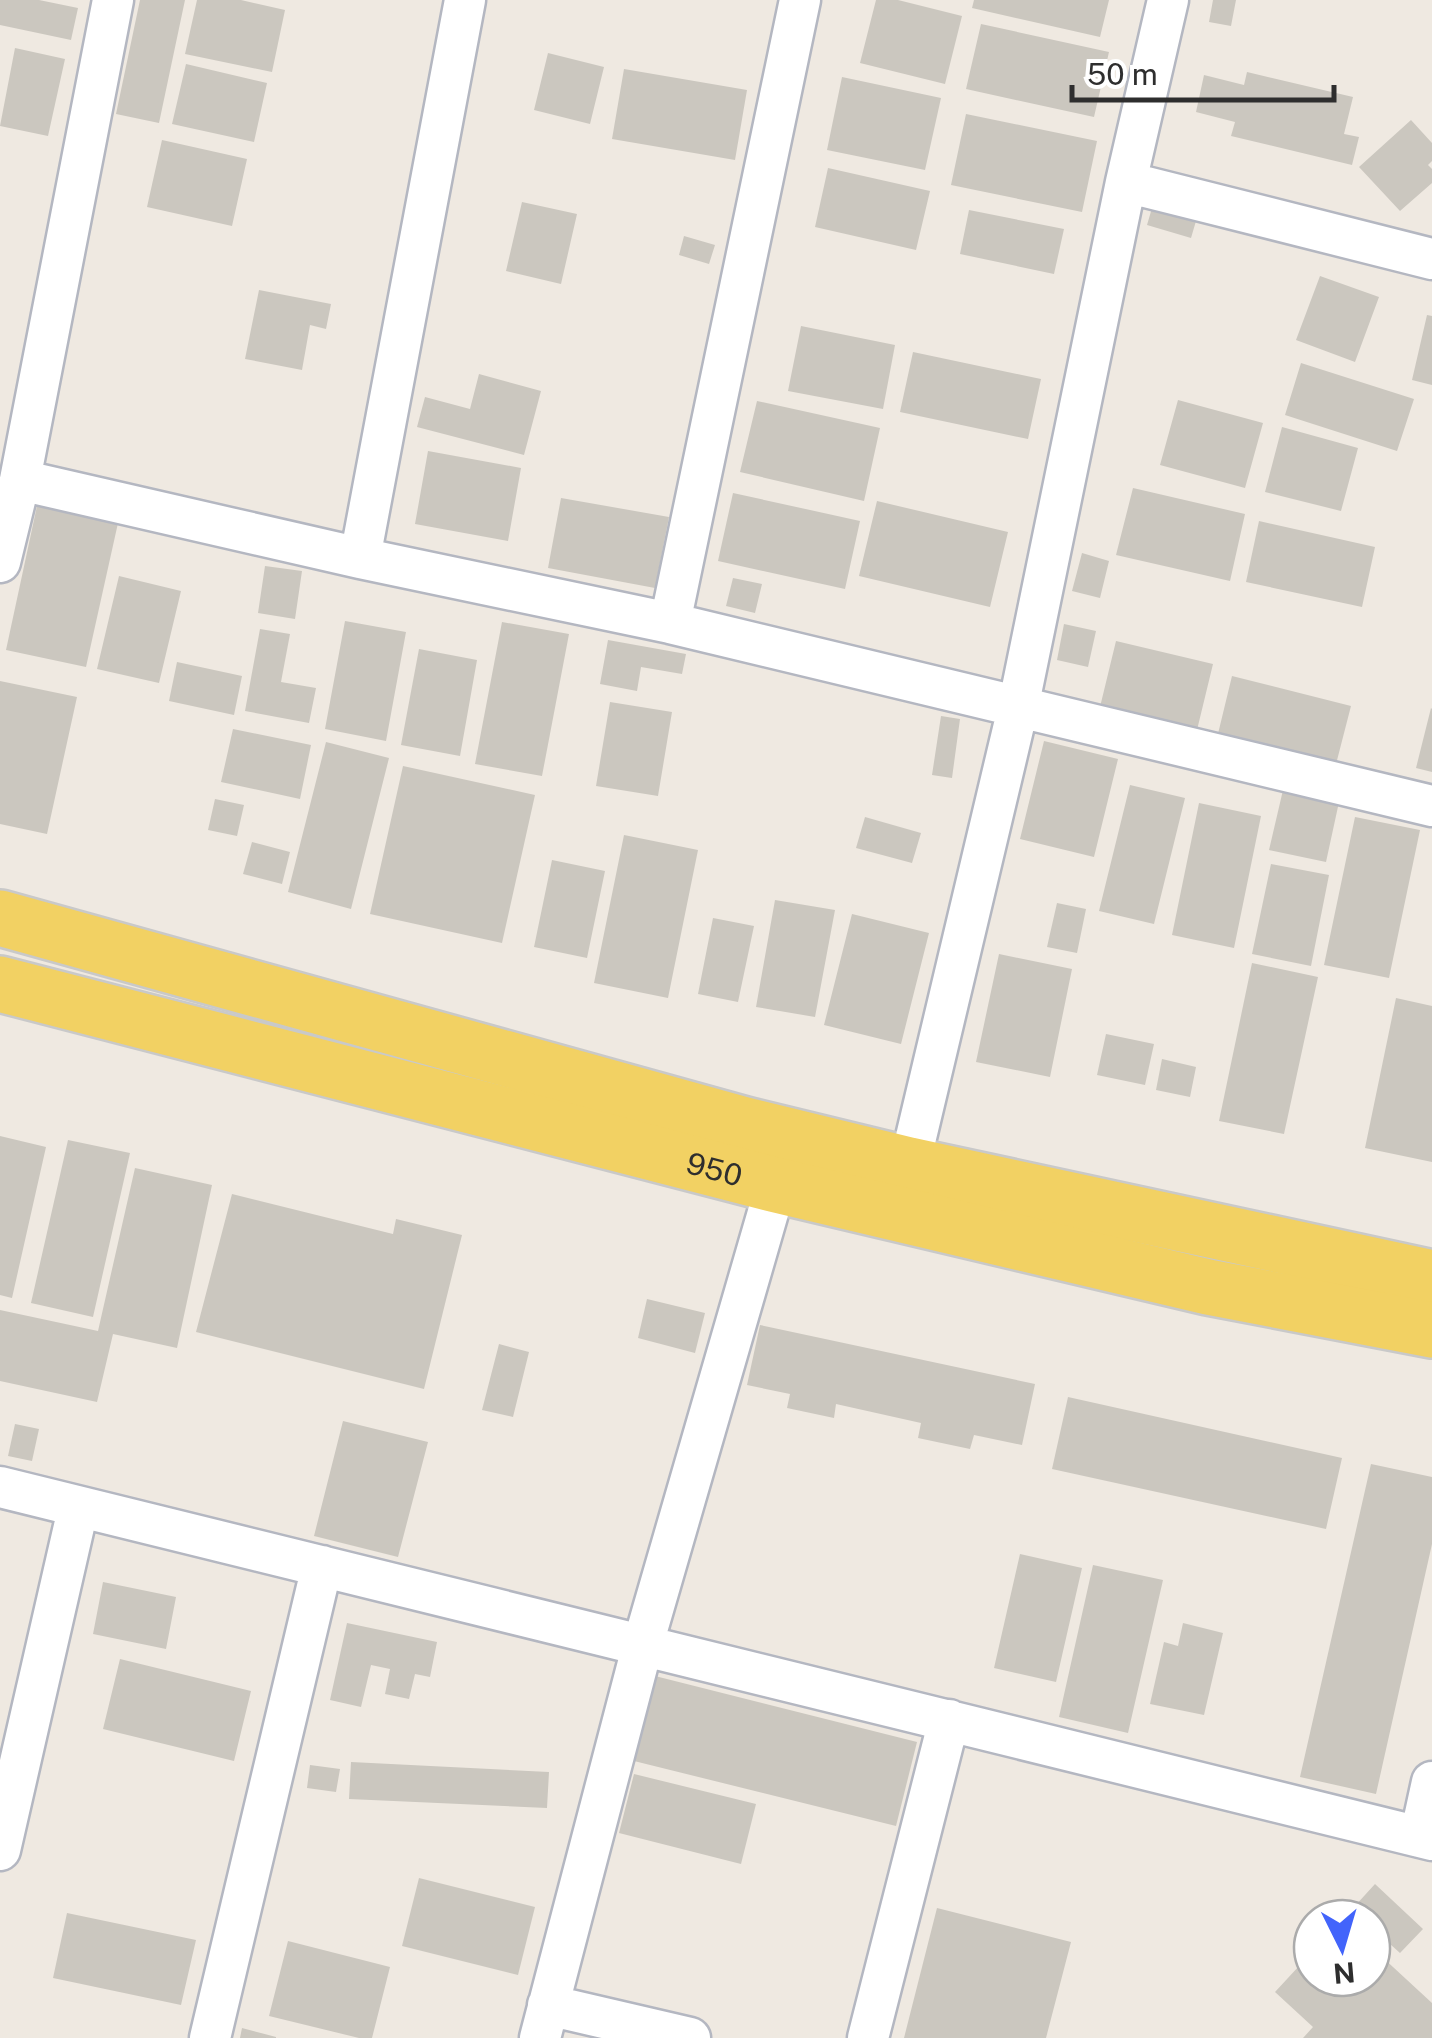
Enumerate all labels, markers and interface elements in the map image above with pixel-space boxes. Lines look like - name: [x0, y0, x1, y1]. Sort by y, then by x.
- scale bar: [1072, 40, 1334, 102]
- text: 50 m: [1087, 56, 1158, 92]
- street label: 950: [683, 1145, 746, 1194]
- north arrow: [1292, 1898, 1392, 1998]
- text: N: [1332, 1956, 1357, 1991]

